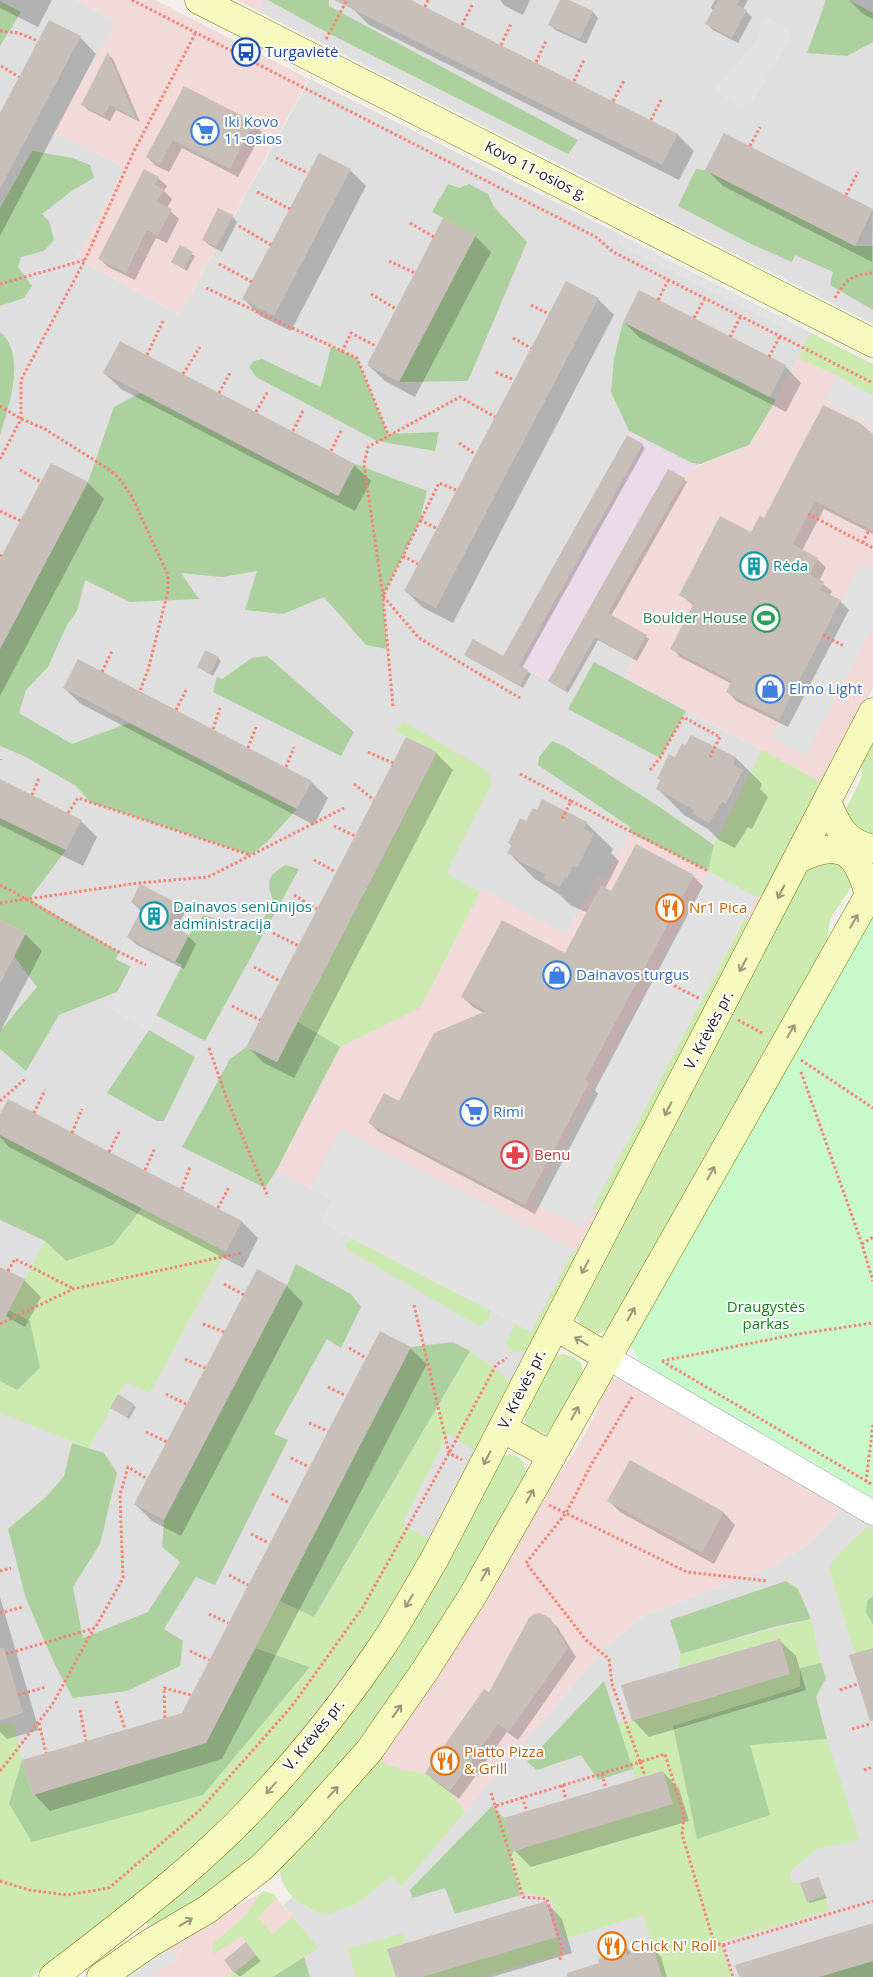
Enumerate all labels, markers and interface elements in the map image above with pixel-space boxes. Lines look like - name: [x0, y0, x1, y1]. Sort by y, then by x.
- bus stop icon: Turgavietė: [231, 37, 261, 67]
- place label: Turgavietė: [265, 41, 339, 61]
- place label: Iki Kovo 11-osios: [224, 111, 282, 148]
- supermarket icon: Iki Kovo 11-osios: [190, 116, 220, 146]
- street label: Kovo 11-osios g.: [482, 136, 591, 205]
- building icon: Rėda: [739, 551, 769, 581]
- place label: Rėda: [773, 555, 808, 575]
- sports icon: Boulder House: [751, 603, 781, 633]
- place label: Boulder House: [643, 607, 747, 627]
- shop icon: Elmo Light: [755, 674, 785, 704]
- place label: Elmo Light: [789, 678, 862, 698]
- one-way arrow: [776, 885, 786, 900]
- restaurant icon: Nr1 Pica: [655, 893, 685, 923]
- place label: Dainavos seniūnijos administracija: [173, 896, 312, 933]
- place label: Nr1 Pica: [689, 897, 747, 917]
- building icon: Dainavos seniūnijos administracija: [139, 901, 169, 931]
- one-way arrow: [850, 914, 860, 928]
- one-way arrow: [738, 957, 747, 972]
- shop icon: Dainavos turgus: [542, 960, 572, 990]
- place label: Dainavos turgus: [576, 964, 689, 984]
- street label: V. Krėvės pr.: [679, 987, 737, 1073]
- one-way arrow: [786, 1025, 796, 1039]
- supermarket icon: Rimi: [459, 1097, 489, 1127]
- place label: Rimi: [493, 1101, 524, 1121]
- one-way arrow: [663, 1101, 672, 1116]
- pharmacy icon: Benu: [500, 1140, 530, 1170]
- place label: Benu: [534, 1144, 571, 1164]
- one-way arrow: [706, 1166, 716, 1180]
- one-way arrow: [580, 1260, 590, 1275]
- park label: Draugystės parkas: [727, 1296, 805, 1333]
- one-way arrow: [626, 1308, 636, 1322]
- one-way arrow: [574, 1336, 588, 1346]
- street label: V. Krėvės pr.: [493, 1345, 550, 1432]
- one-way arrow: [571, 1406, 581, 1421]
- one-way arrow: [482, 1451, 492, 1466]
- one-way arrow: [525, 1489, 535, 1504]
- one-way arrow: [480, 1568, 490, 1582]
- one-way arrow: [404, 1594, 414, 1608]
- street label: V. Krėvės pr.: [278, 1694, 348, 1774]
- one-way arrow: [392, 1704, 402, 1718]
- place label: Piatto Pizza & Grill: [464, 1741, 544, 1778]
- restaurant icon: Piatto Pizza & Grill: [430, 1746, 460, 1776]
- one-way arrow: [265, 1781, 277, 1794]
- one-way arrow: [328, 1785, 339, 1798]
- one-way arrow: [179, 1917, 194, 1927]
- restaurant icon: Chick N' Roll: [597, 1931, 627, 1961]
- place label: Chick N' Roll: [631, 1935, 717, 1955]

